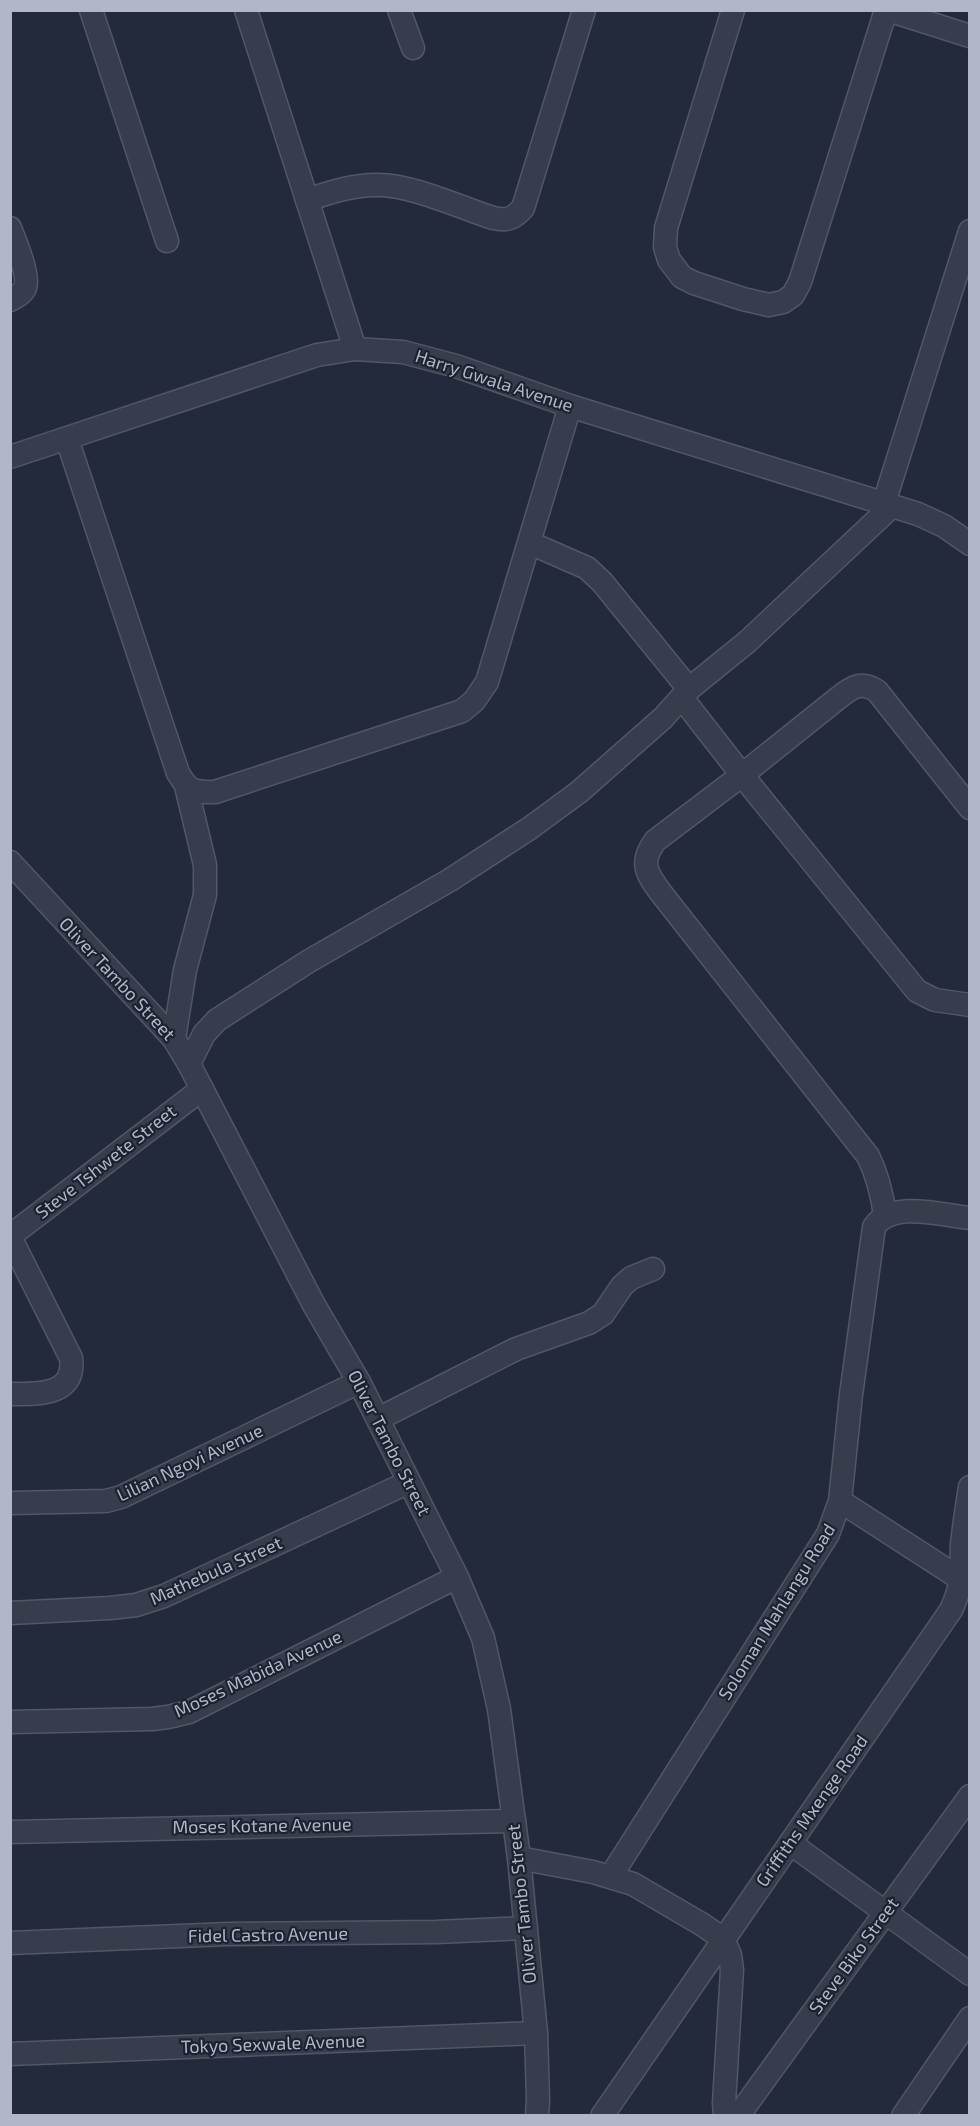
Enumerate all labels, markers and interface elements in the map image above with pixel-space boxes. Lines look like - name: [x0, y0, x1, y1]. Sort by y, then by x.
- street label: Harry Gwala Avenue: [413, 344, 576, 416]
- street label: Oliver Tambo Street: [55, 912, 181, 1045]
- street label: Steve Tshwete Street: [31, 1099, 180, 1223]
- street label: Oliver Tambo Street: [344, 1366, 436, 1519]
- street label: Lilian Ngoyi Avenue: [113, 1419, 266, 1506]
- street label: Soloman Mahlangu Road: [713, 1519, 839, 1704]
- street label: Mathebula Street: [146, 1531, 285, 1609]
- street label: Moses Mabida Avenue: [170, 1625, 345, 1722]
- street label: Griffiths Mxenge Road: [750, 1730, 872, 1891]
- street label: Moses Kotane Avenue: [172, 1812, 352, 1838]
- street label: Oliver Tambo Street: [502, 1823, 540, 1985]
- street label: Steve Biko Street: [804, 1893, 903, 2018]
- street label: Fidel Castro Avenue: [188, 1922, 348, 1946]
- street label: Tokyo Sexwale Avenue: [180, 2029, 365, 2057]

